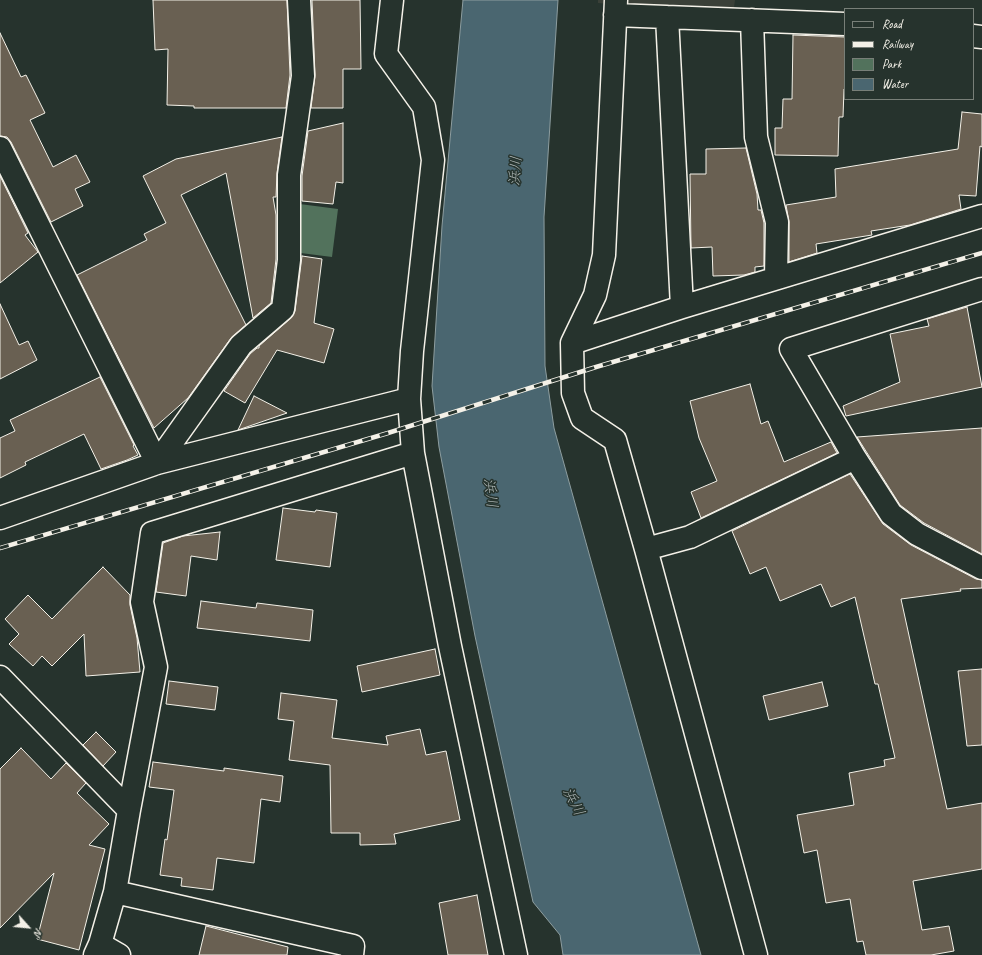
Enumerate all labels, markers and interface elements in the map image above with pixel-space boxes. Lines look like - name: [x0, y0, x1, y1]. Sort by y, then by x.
- legend: [844, 8, 974, 100]
- text: Road: [882, 16, 902, 32]
- text: Railway: [882, 36, 913, 52]
- text: Park: [882, 56, 901, 72]
- text: Water: [882, 76, 908, 92]
- water label: 浜川: [506, 155, 526, 187]
- water label: 浜川: [479, 477, 501, 509]
- water label: 浜川: [558, 785, 588, 819]
- north arrow: [8, 907, 48, 947]
- text: N: [31, 926, 46, 939]

